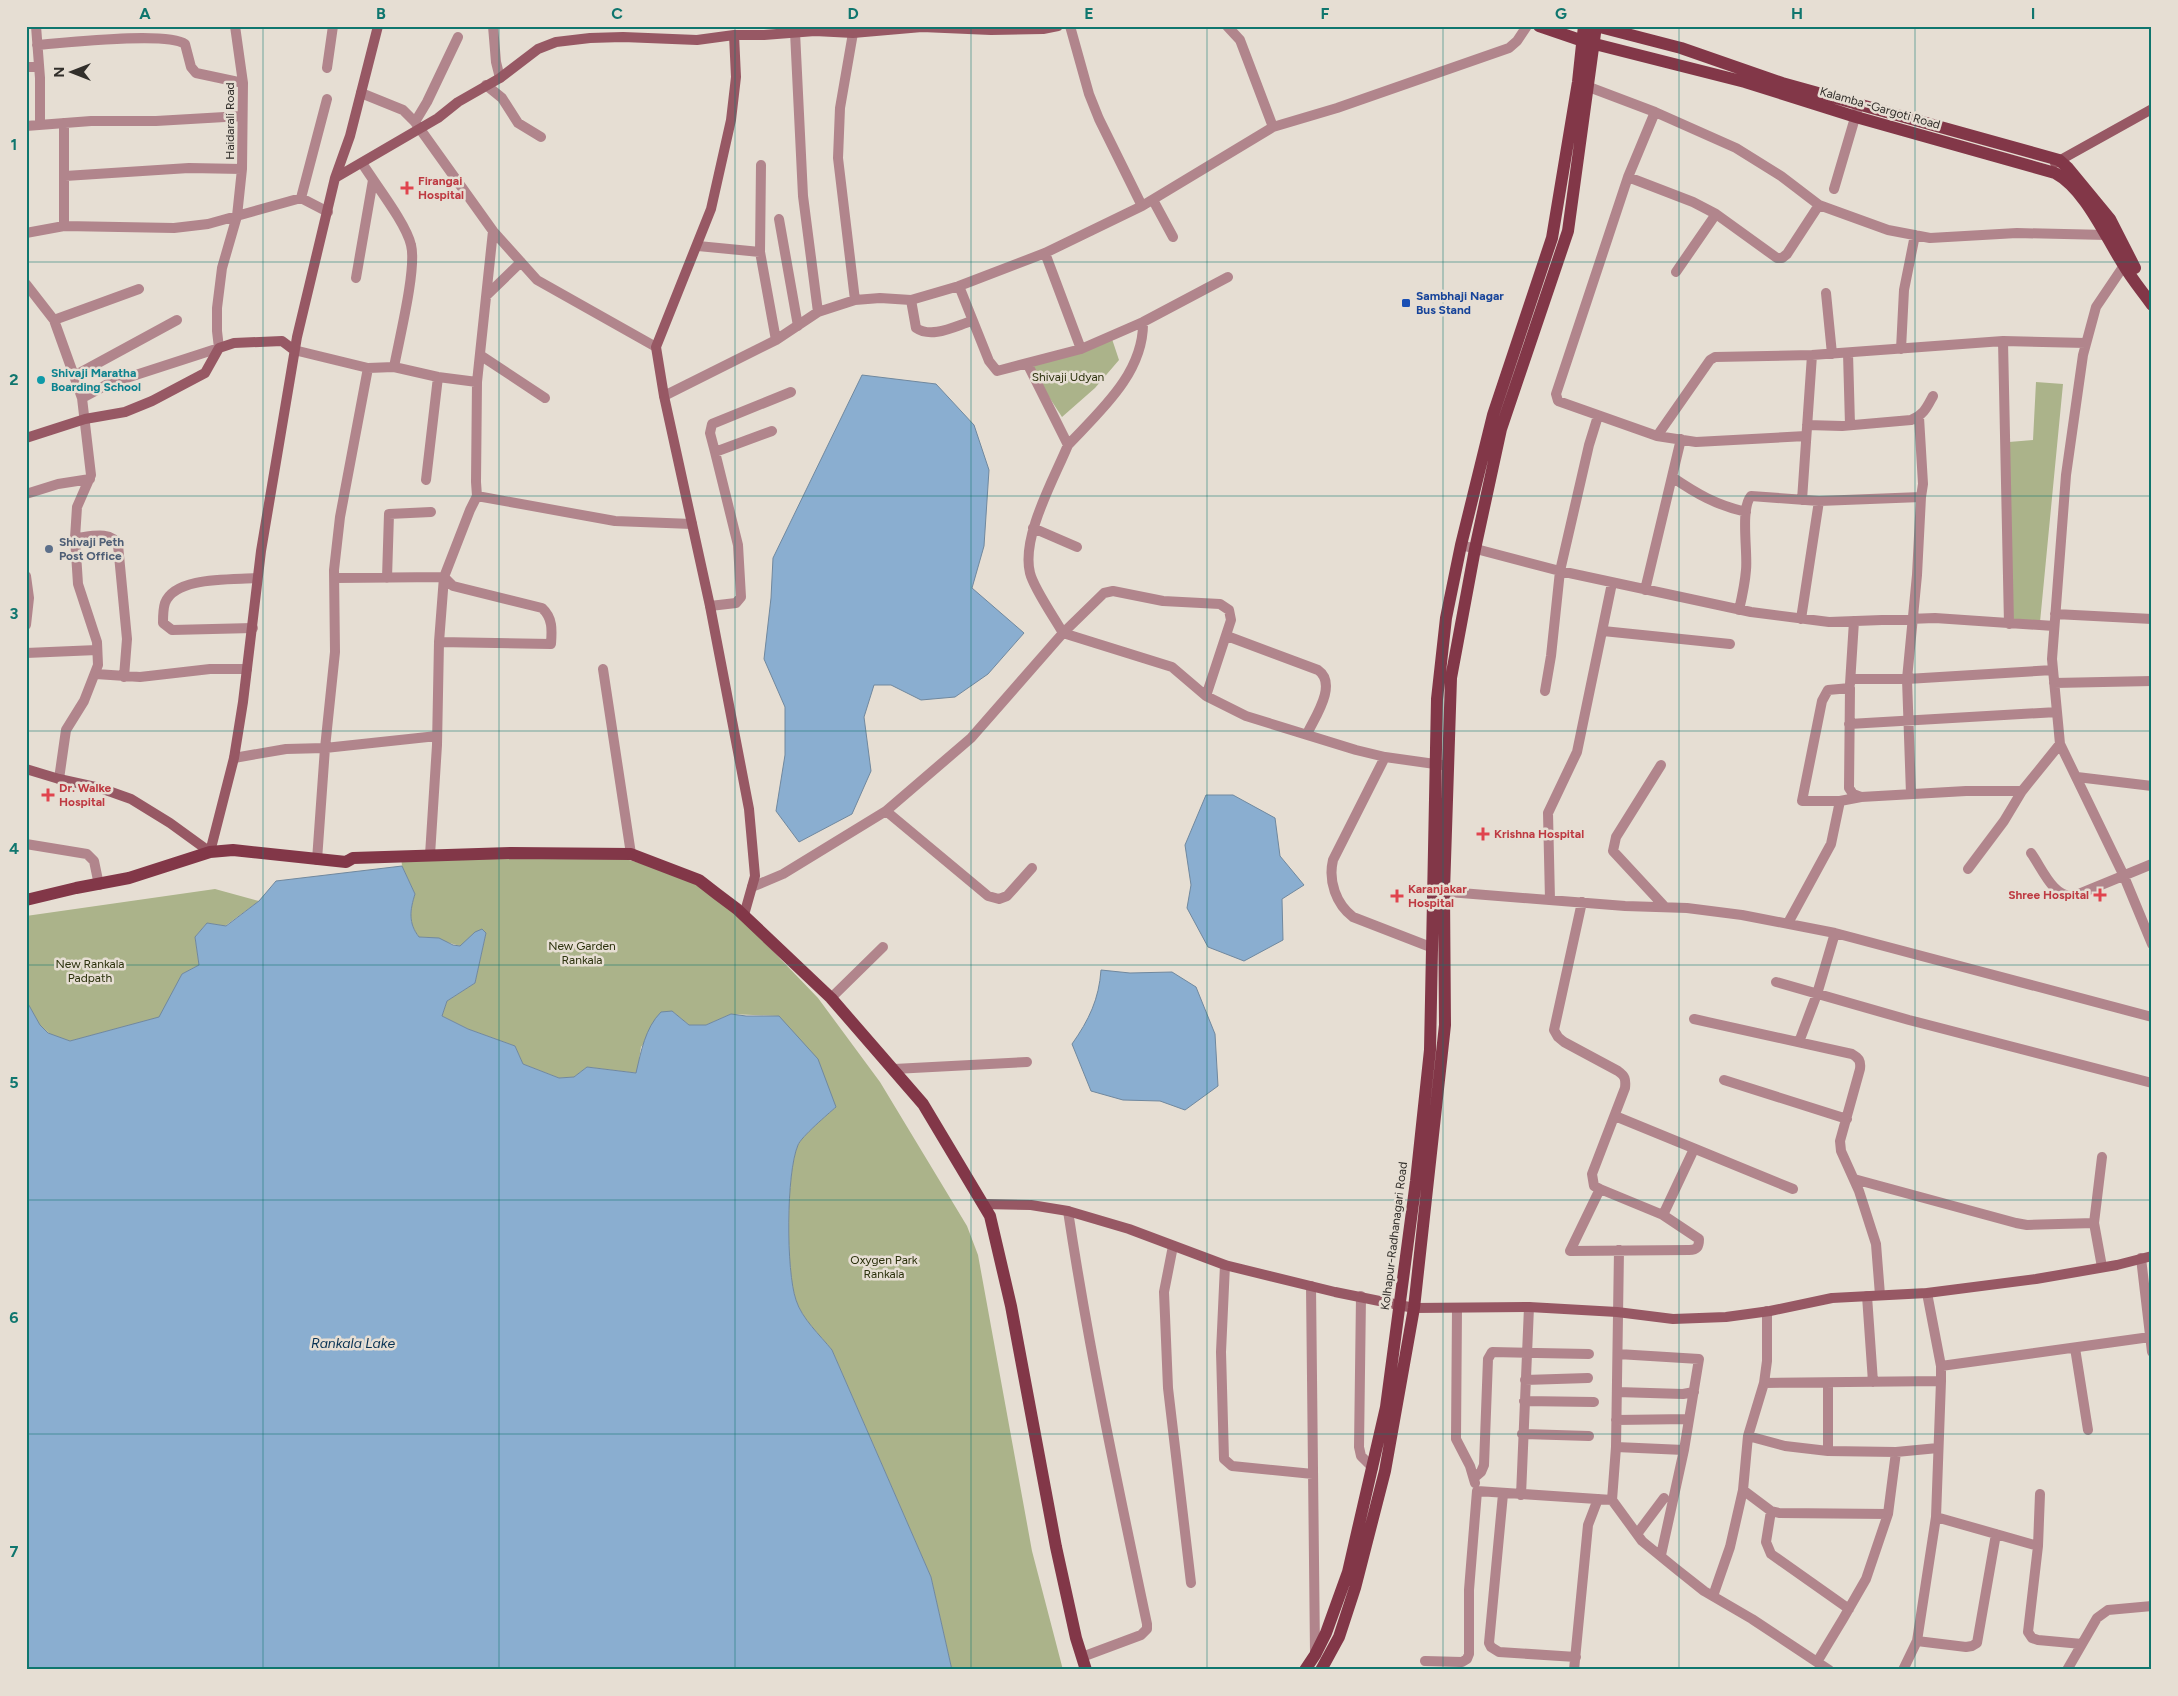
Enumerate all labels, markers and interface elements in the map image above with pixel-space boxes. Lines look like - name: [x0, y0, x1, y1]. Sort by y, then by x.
- text: A: [139, 4, 151, 23]
- text: B: [376, 4, 386, 23]
- text: C: [611, 4, 623, 23]
- text: D: [847, 4, 859, 23]
- text: E: [1084, 4, 1094, 23]
- text: F: [1321, 4, 1330, 23]
- text: G: [1555, 4, 1567, 23]
- text: H: [1791, 4, 1803, 23]
- text: I: [2031, 4, 2035, 23]
- north arrow: [48, 48, 98, 98]
- text: N: [51, 67, 68, 77]
- street label: Haidarali Road: [223, 82, 237, 160]
- street label: Kalamba -Gargoti Road: [1818, 84, 1942, 132]
- text: 1: [11, 135, 17, 154]
- place label: Firangai Hospital: [418, 174, 464, 202]
- marker: Firangai Hospital: [400, 181, 414, 195]
- place label: Sambhaji Nagar Bus Stand: [1416, 289, 1504, 317]
- marker: Sambhaji Nagar Bus Stand: [1400, 297, 1412, 309]
- place label: Shivaji Maratha Boarding School: [51, 366, 141, 394]
- text: 2: [9, 370, 19, 389]
- park label: Shivaji Udyan: [1032, 370, 1105, 384]
- marker: Shivaji Maratha Boarding School: [35, 374, 47, 386]
- place label: Shivaji Peth Post Office: [59, 535, 124, 563]
- marker: Shivaji Peth Post Office: [43, 543, 55, 555]
- text: 3: [10, 604, 19, 623]
- place label: Dr. Walke Hospital: [59, 781, 112, 809]
- marker: Dr. Walke Hospital: [41, 788, 55, 802]
- marker: Krishna Hospital: [1476, 827, 1490, 841]
- place label: Krishna Hospital: [1494, 827, 1584, 841]
- text: 4: [9, 839, 19, 858]
- place label: Karanjakar Hospital: [1408, 882, 1467, 910]
- place label: Shree Hospital: [2008, 888, 2089, 902]
- marker: Shree Hospital: [2093, 888, 2107, 902]
- marker: Karanjakar Hospital: [1390, 889, 1404, 903]
- park label: New Garden Rankala: [548, 939, 616, 967]
- park label: New Rankala Padpath: [56, 957, 124, 985]
- text: 5: [9, 1073, 19, 1092]
- street label: Kolhapur-Radhanagari Road: [1378, 1161, 1410, 1311]
- park label: Oxygen Park Rankala: [850, 1253, 918, 1281]
- text: 6: [9, 1308, 19, 1327]
- water label: Rankala Lake: [311, 1335, 395, 1352]
- text: 7: [10, 1542, 19, 1561]

